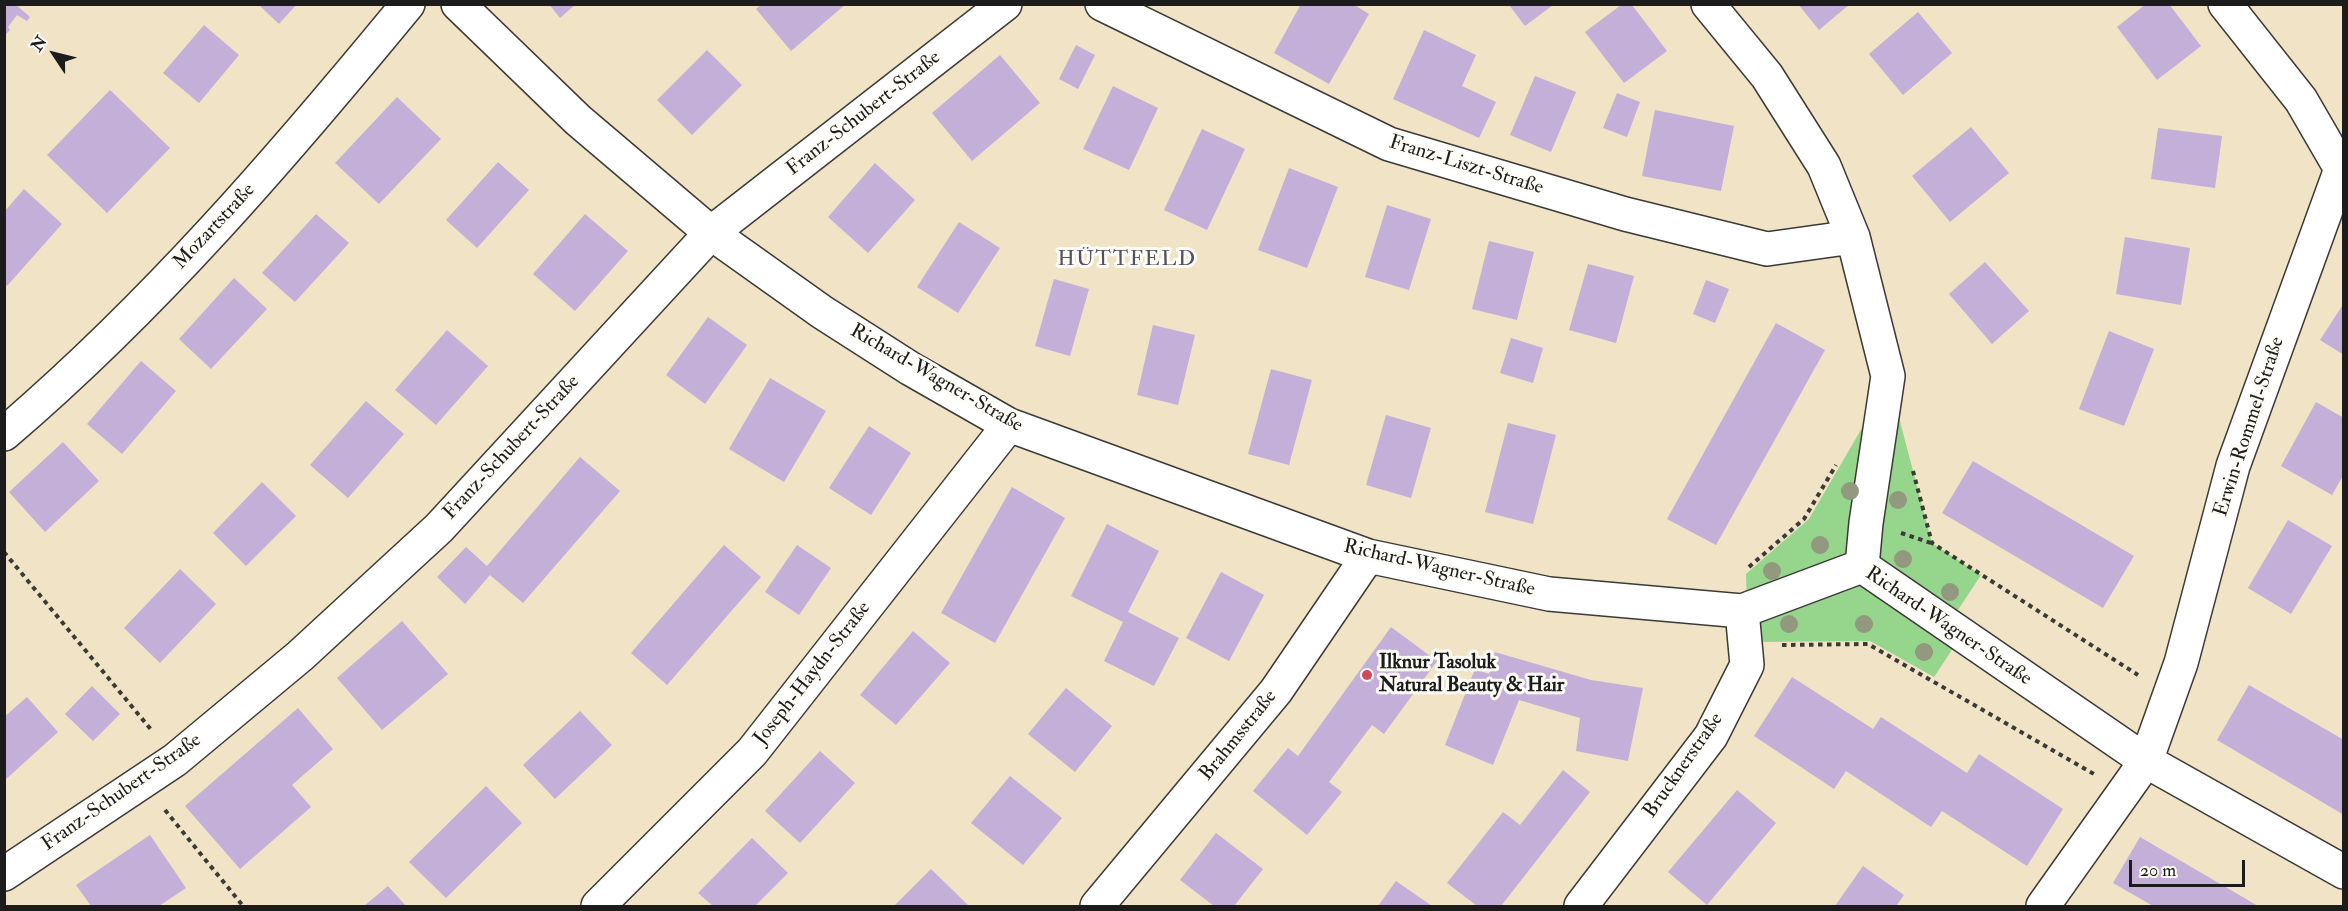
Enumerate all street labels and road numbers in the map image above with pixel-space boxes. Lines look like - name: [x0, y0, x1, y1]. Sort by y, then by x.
- street label: Franz-Schubert-Straße: [782, 46, 946, 182]
- street label: Franz-Liszt-Straße: [1386, 131, 1546, 201]
- street label: Mozartstraße: [169, 179, 261, 275]
- street label: Richard-Wagner-Straße: [845, 320, 1027, 438]
- street label: Erwin-Rommel-Straße: [2210, 334, 2290, 520]
- street label: Franz-Schubert-Straße: [439, 371, 585, 525]
- street label: Richard-Wagner-Straße: [1341, 535, 1537, 603]
- street label: Richard-Wagner-Straße: [1860, 562, 2036, 692]
- street label: Joseph-Haydn-Straße: [750, 597, 876, 751]
- street label: Brahmsstraße: [1195, 686, 1283, 786]
- street label: Brucknerstraße: [1639, 709, 1729, 823]
- street label: Franz-Schubert-Straße: [38, 729, 206, 857]

